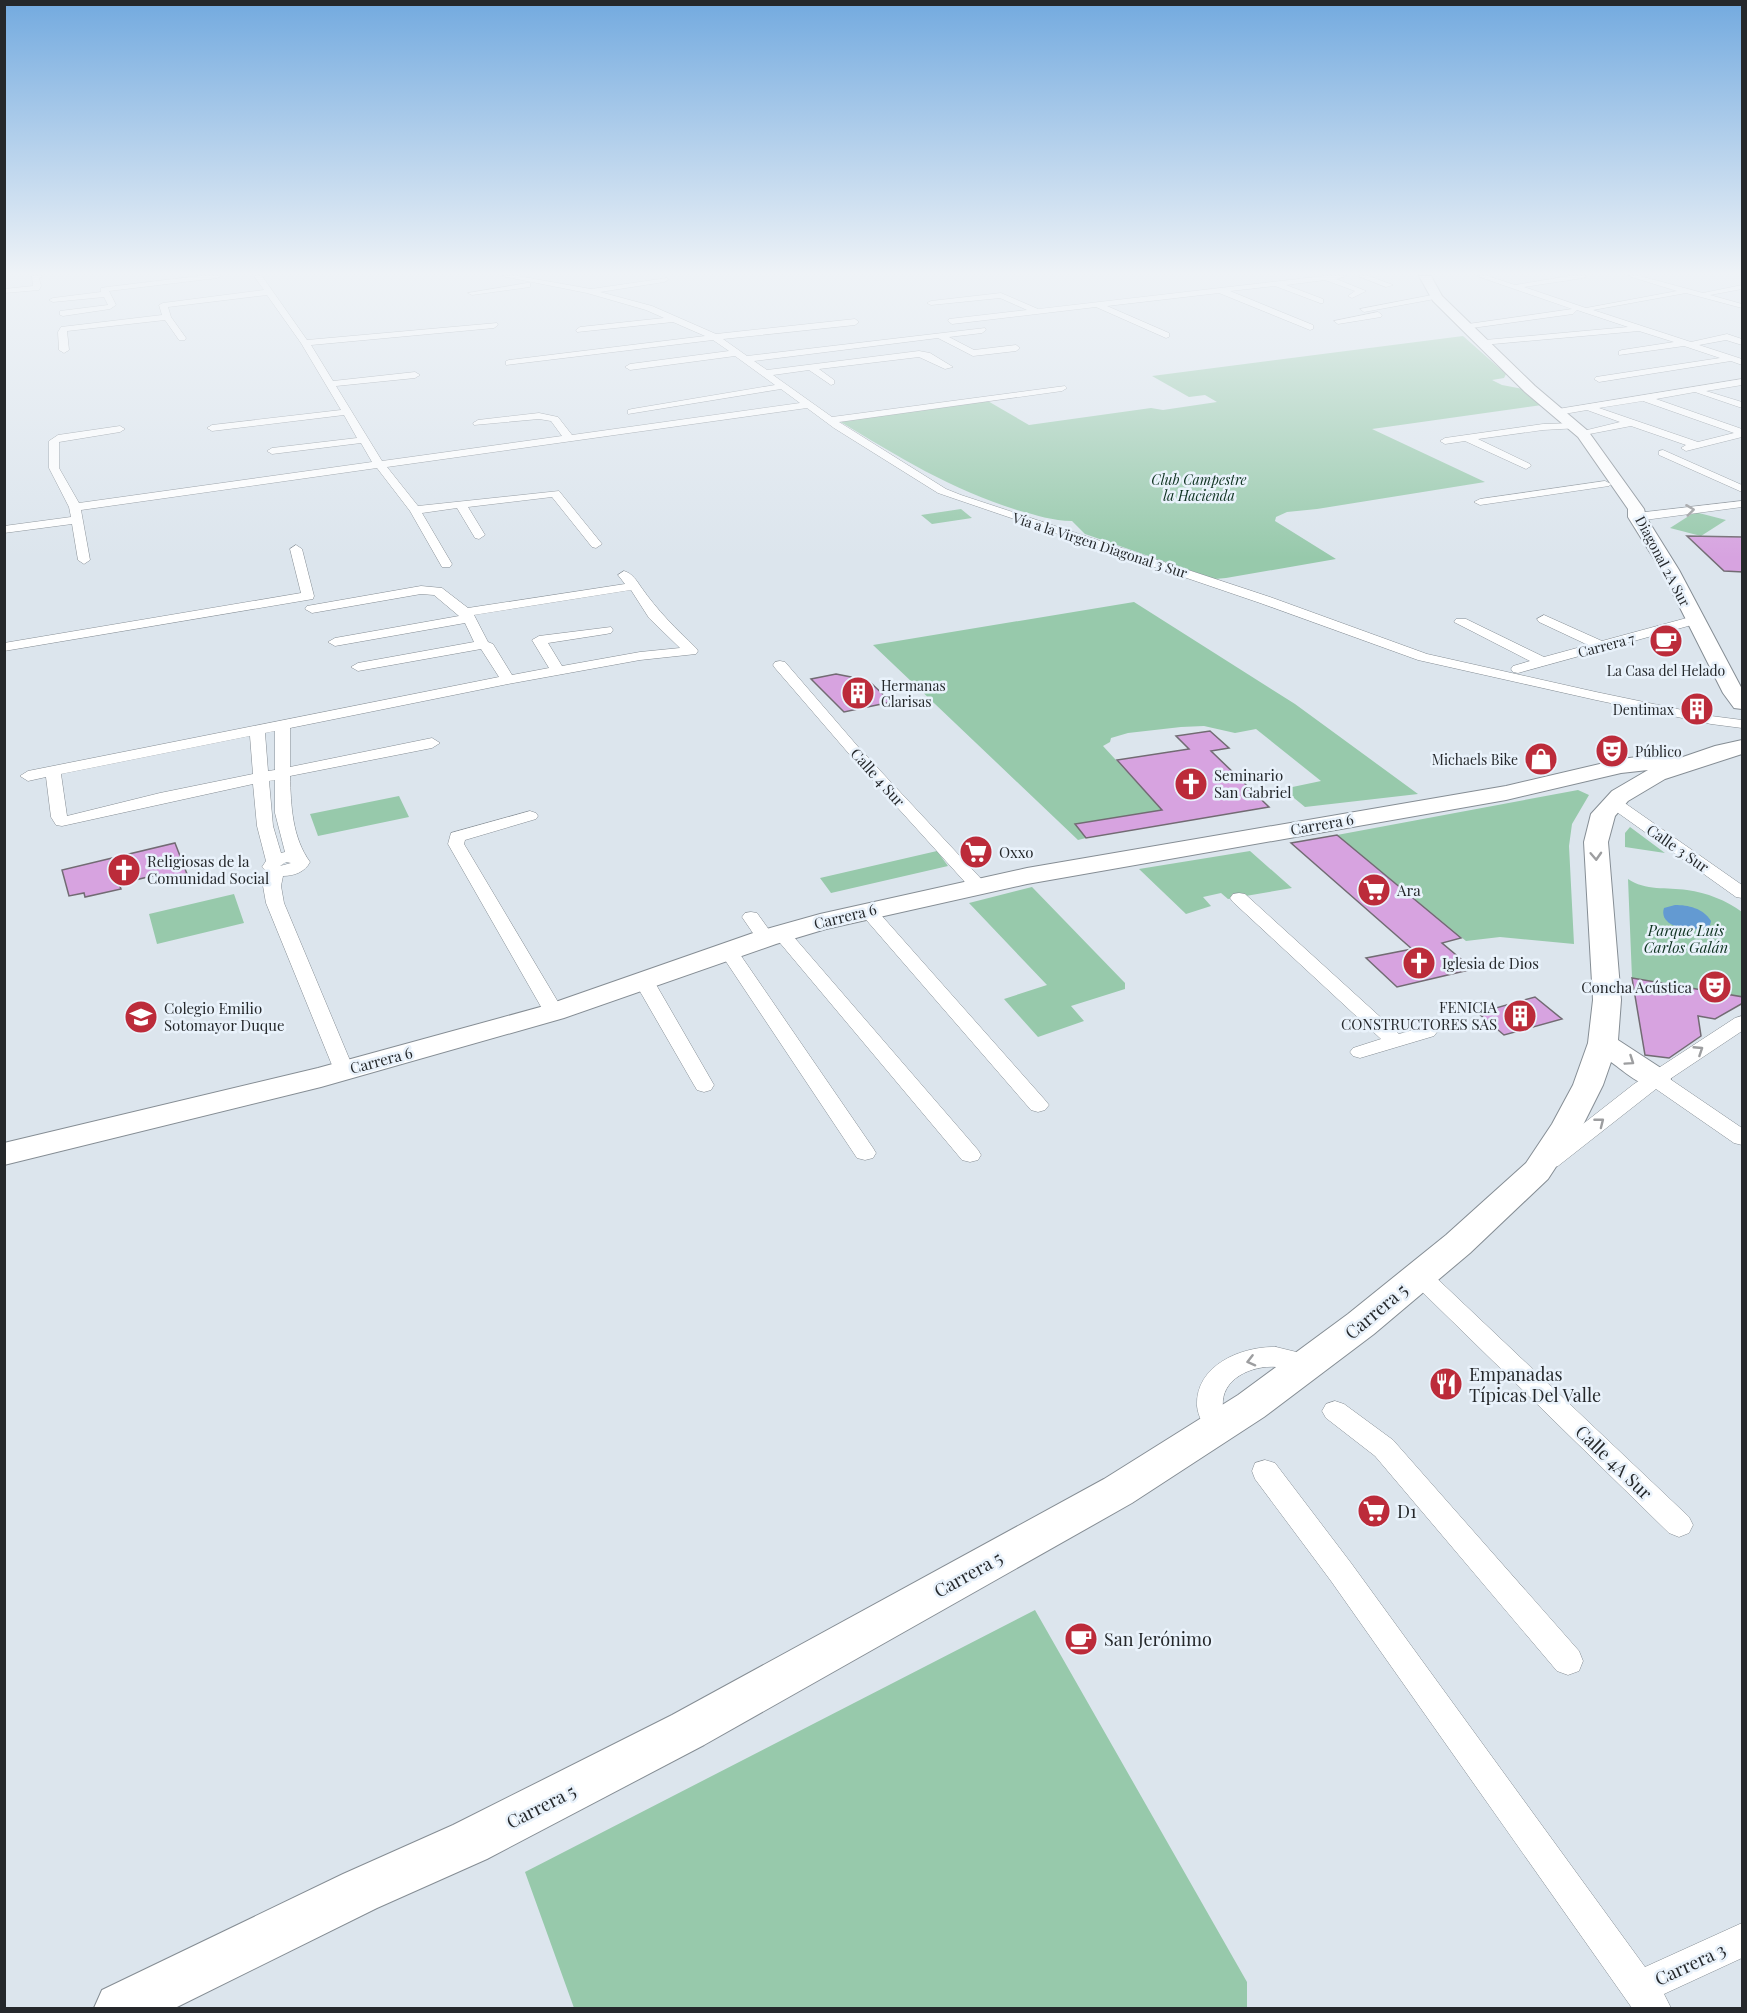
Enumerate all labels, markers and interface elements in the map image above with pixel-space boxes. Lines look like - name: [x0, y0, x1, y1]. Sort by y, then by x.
- park label: Club Campestre la Hacienda: [1151, 470, 1247, 505]
- one-way arrow: [1685, 505, 1694, 517]
- street label: Vía a la Virgen Diagonal 3 Sur: [1009, 507, 1190, 582]
- street label: Diagonal 2A Sur: [1631, 512, 1695, 610]
- cafe icon: La Casa del Helado: [1648, 623, 1684, 659]
- street label: Carrera 7: [1575, 628, 1637, 662]
- place label: La Casa del Helado: [1607, 661, 1726, 680]
- building icon: Hermanas Clarisas: [840, 675, 876, 711]
- place label: Hermanas Clarisas: [881, 676, 946, 711]
- building icon: Dentimax: [1679, 691, 1715, 727]
- place label: Dentimax: [1613, 700, 1675, 719]
- theatre icon: Público: [1594, 733, 1630, 769]
- shop icon: Michaels Bike: [1523, 741, 1559, 777]
- place label: Público: [1635, 742, 1682, 761]
- street label: Calle 4 Sur: [847, 744, 910, 811]
- place label: Michaels Bike: [1432, 750, 1518, 769]
- place label: Seminario San Gabriel: [1214, 765, 1292, 802]
- church icon: Seminario San Gabriel: [1173, 766, 1209, 802]
- street label: Carrera 6: [1289, 809, 1355, 839]
- street label: Calle 3 Sur: [1643, 819, 1713, 877]
- supermarket icon: Oxxo: [958, 834, 994, 870]
- place label: Oxxo: [999, 842, 1033, 862]
- place label: Religiosas de la Comunidad Social: [147, 851, 269, 888]
- church icon: Religiosas de la Comunidad Social: [106, 852, 142, 888]
- one-way arrow: [1590, 852, 1603, 861]
- supermarket icon: Ara: [1356, 872, 1392, 908]
- place label: Ara: [1396, 880, 1421, 900]
- street label: Carrera 6: [812, 899, 879, 933]
- park label: Parque Luis Carlos Galán: [1644, 920, 1728, 957]
- church icon: Iglesia de Dios: [1401, 945, 1437, 981]
- place label: Iglesia de Dios: [1442, 953, 1539, 973]
- theatre icon: Concha Acústica: [1697, 969, 1733, 1005]
- place label: Concha Acústica: [1581, 977, 1693, 997]
- place label: FENICIA CONSTRUCTORES SAS: [1341, 997, 1498, 1034]
- place label: Colegio Emilio Sotomayor Duque: [164, 998, 285, 1035]
- building icon: FENICIA CONSTRUCTORES SAS: [1502, 998, 1538, 1034]
- school or university icon: Colegio Emilio Sotomayor Duque: [123, 999, 159, 1035]
- street label: Carrera 6: [348, 1042, 415, 1078]
- one-way arrow: [1692, 1046, 1703, 1057]
- one-way arrow: [1623, 1054, 1634, 1065]
- one-way arrow: [1593, 1118, 1604, 1129]
- street label: Carrera 5: [1340, 1278, 1412, 1344]
- one-way arrow: [1246, 1353, 1256, 1366]
- place label: Empanadas Típicas Del Valle: [1469, 1362, 1601, 1407]
- restaurant icon: Empanadas Típicas Del Valle: [1428, 1366, 1464, 1402]
- street label: Calle 4A Sur: [1571, 1419, 1657, 1505]
- supermarket icon: D1: [1356, 1493, 1392, 1529]
- place label: D1: [1397, 1499, 1417, 1523]
- street label: Carrera 5: [929, 1545, 1007, 1603]
- cafe icon: San Jerónimo: [1063, 1621, 1099, 1657]
- place label: San Jerónimo: [1104, 1627, 1212, 1651]
- street label: Carrera 5: [502, 1778, 580, 1834]
- street label: Carrera 3: [1651, 1937, 1729, 1991]

